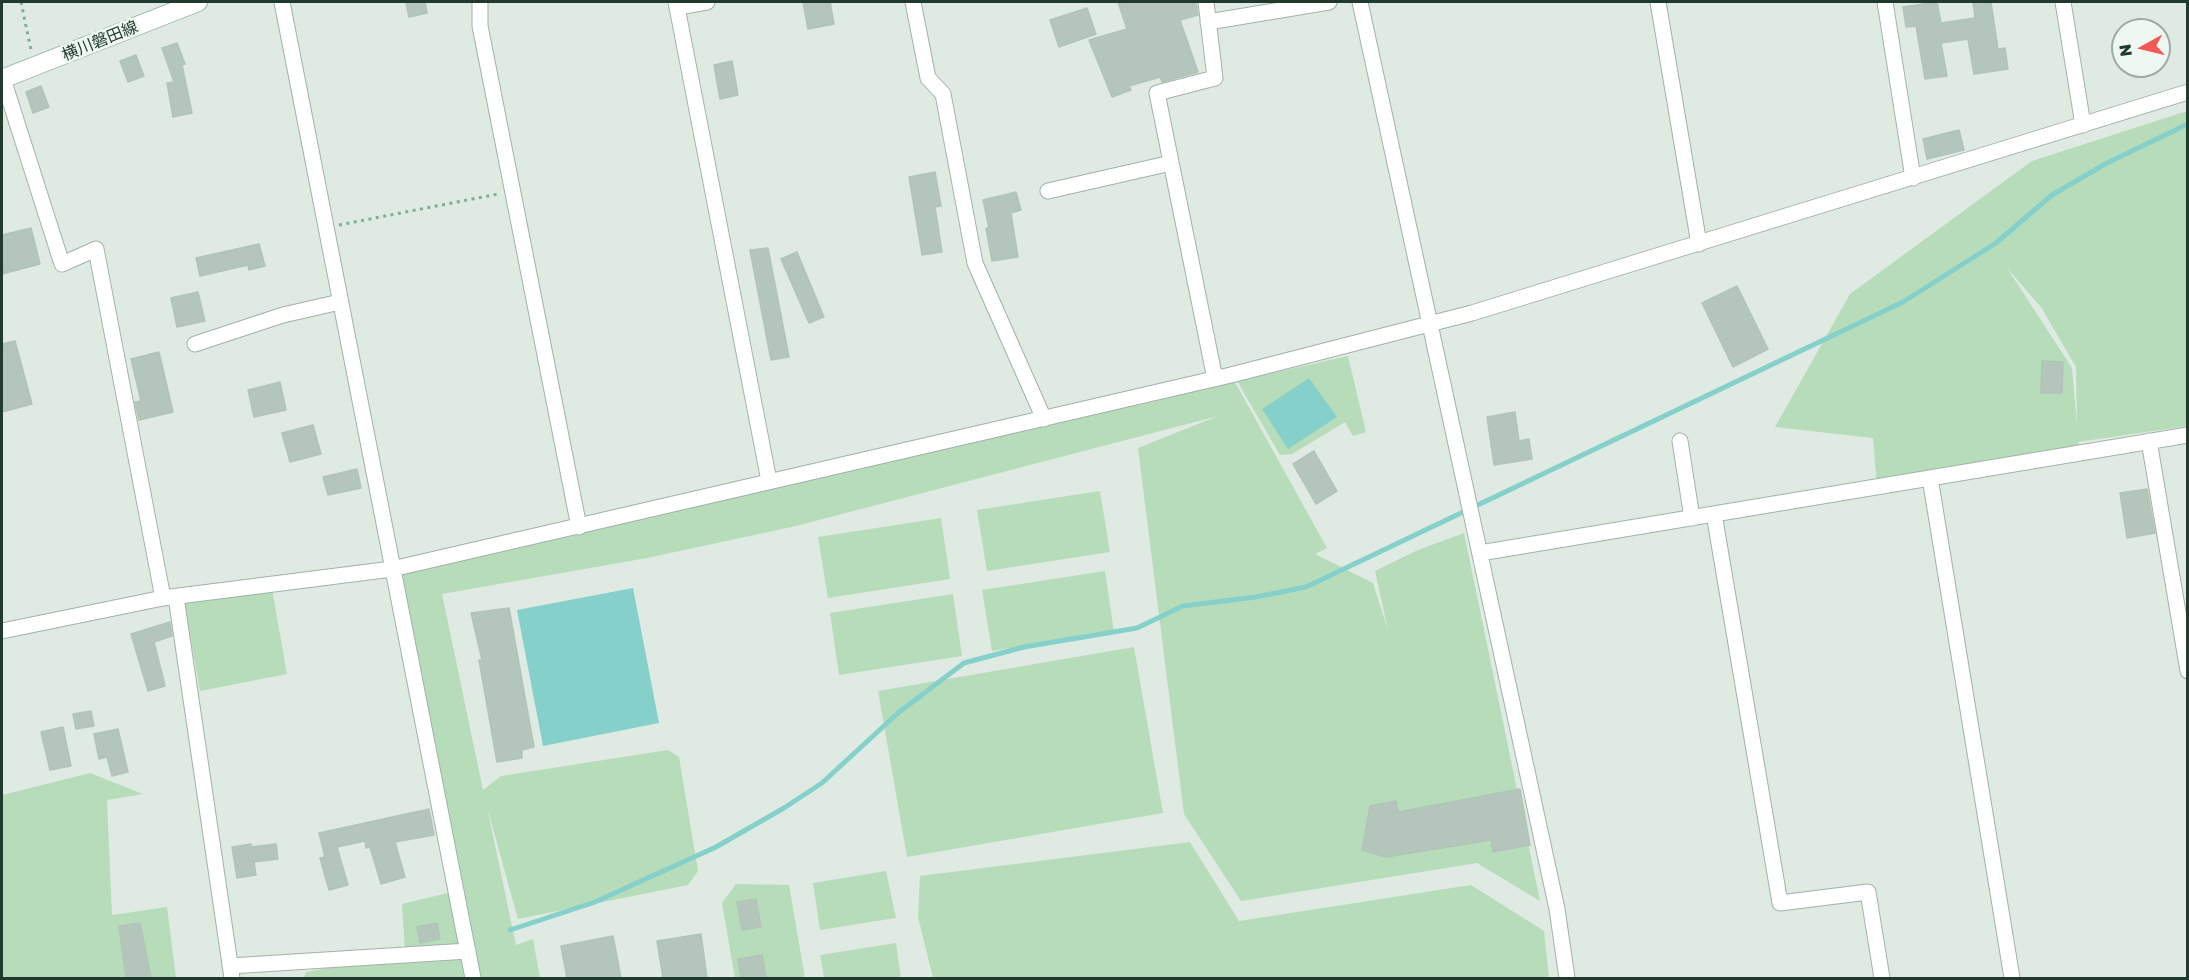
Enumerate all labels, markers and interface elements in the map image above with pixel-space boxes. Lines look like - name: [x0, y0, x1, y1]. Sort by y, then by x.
- street label: 横川磐田線: [59, 17, 141, 65]
- north arrow: [2111, 18, 2171, 78]
- text: N: [2114, 43, 2136, 58]

